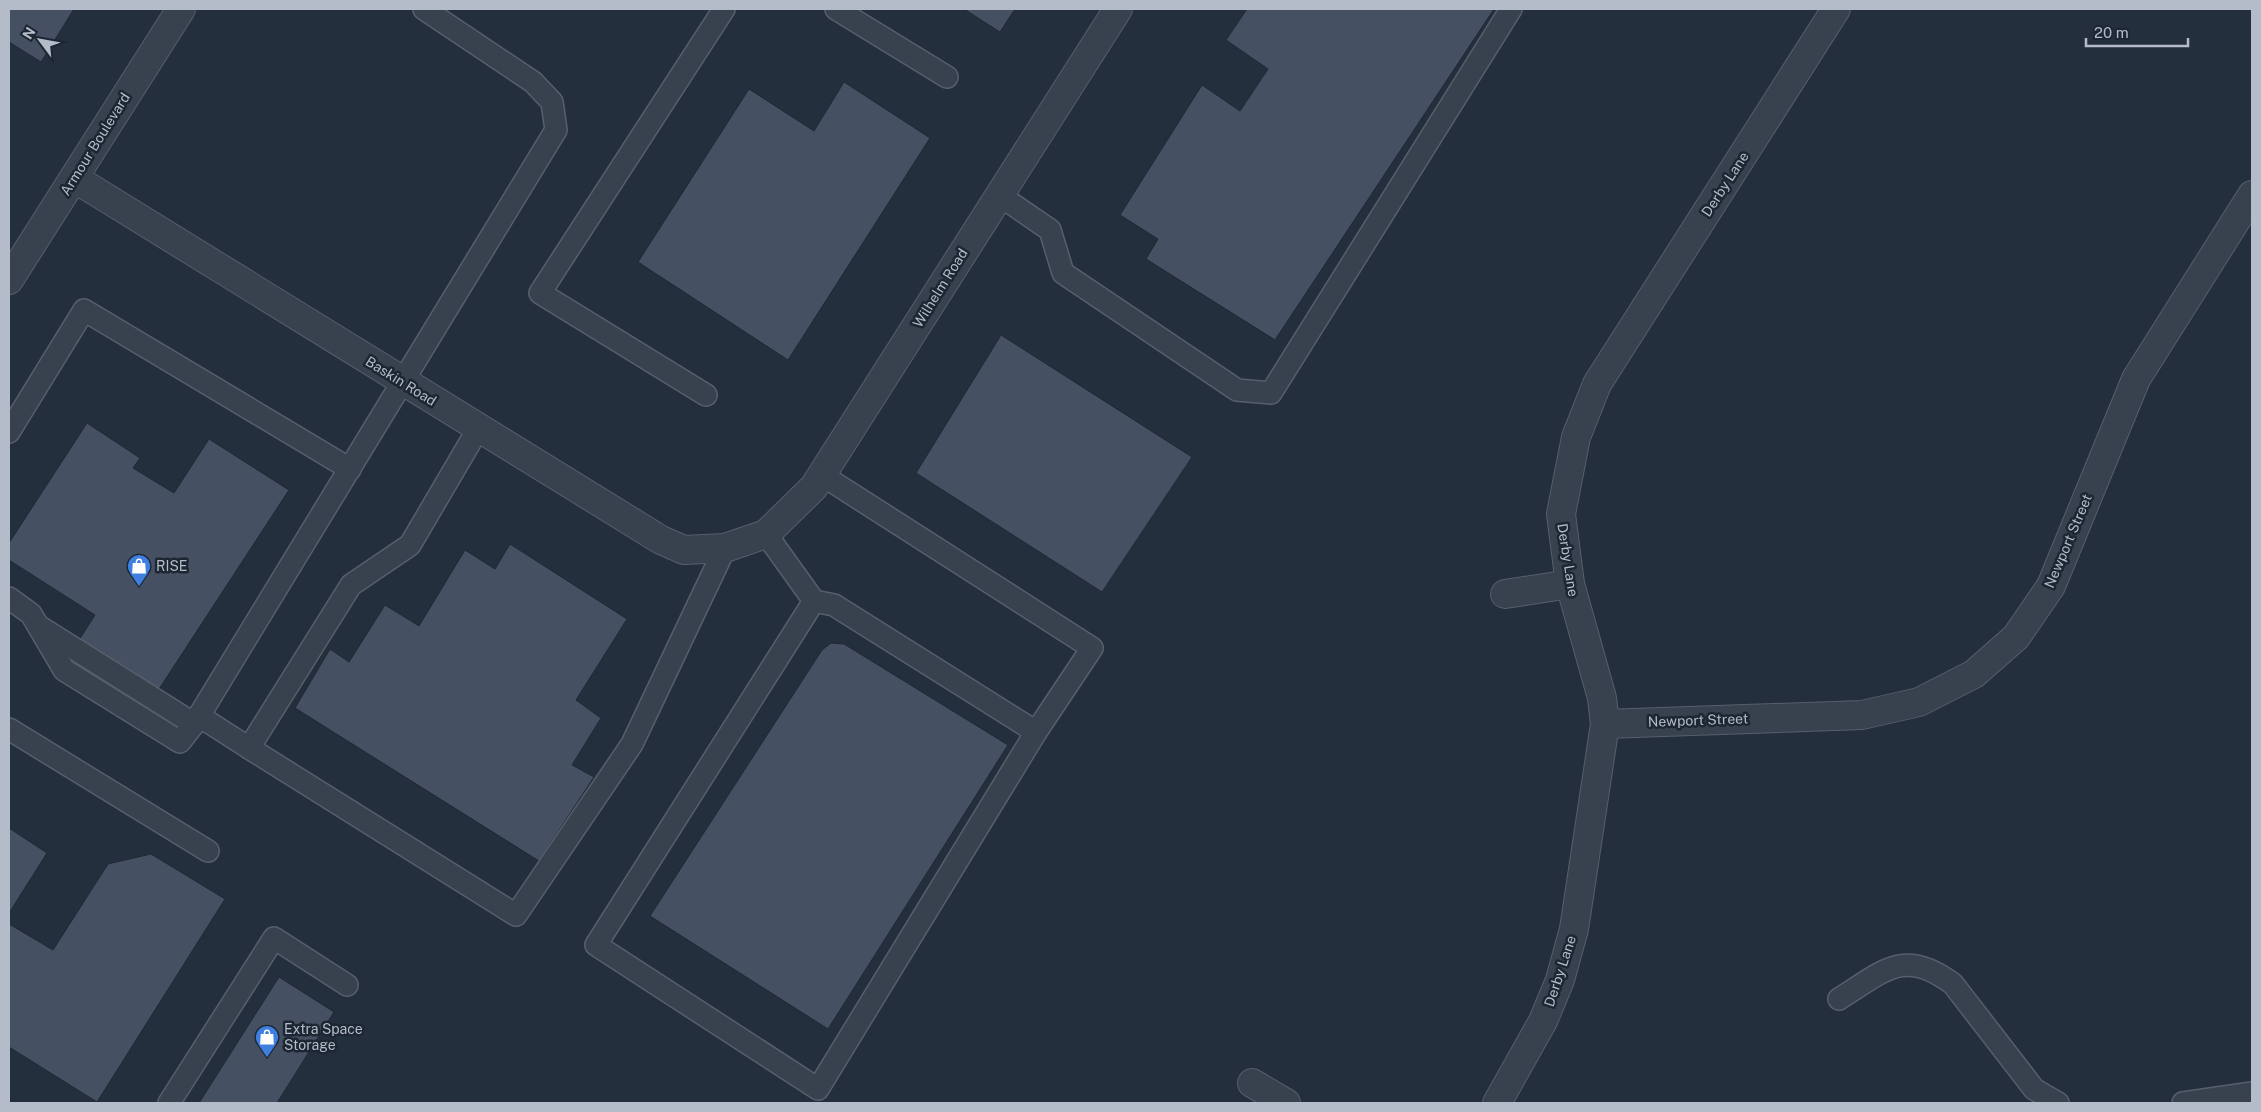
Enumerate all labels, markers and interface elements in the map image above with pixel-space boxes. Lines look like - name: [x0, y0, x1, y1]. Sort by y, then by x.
- north arrow: [15, 15, 65, 65]
- scale bar: [2086, 15, 2188, 47]
- text: N: [19, 24, 39, 42]
- text: 20 m: [2094, 24, 2129, 41]
- street label: Armour Boulevard: [57, 90, 133, 198]
- street label: Derby Lane: [1698, 149, 1752, 219]
- street label: Wilhelm Road: [909, 246, 971, 330]
- street label: Baskin Road: [363, 353, 439, 409]
- street label: Newport Street: [2041, 492, 2095, 590]
- street label: Derby Lane: [1554, 522, 1582, 598]
- shop icon: RISE: [126, 553, 152, 587]
- place label: RISE: [156, 558, 187, 574]
- street label: Newport Street: [1648, 710, 1748, 730]
- street label: Derby Lane: [1541, 933, 1579, 1009]
- place label: Extra Space Storage: [284, 1021, 363, 1053]
- shop icon: Extra Space Storage: [254, 1024, 280, 1058]

